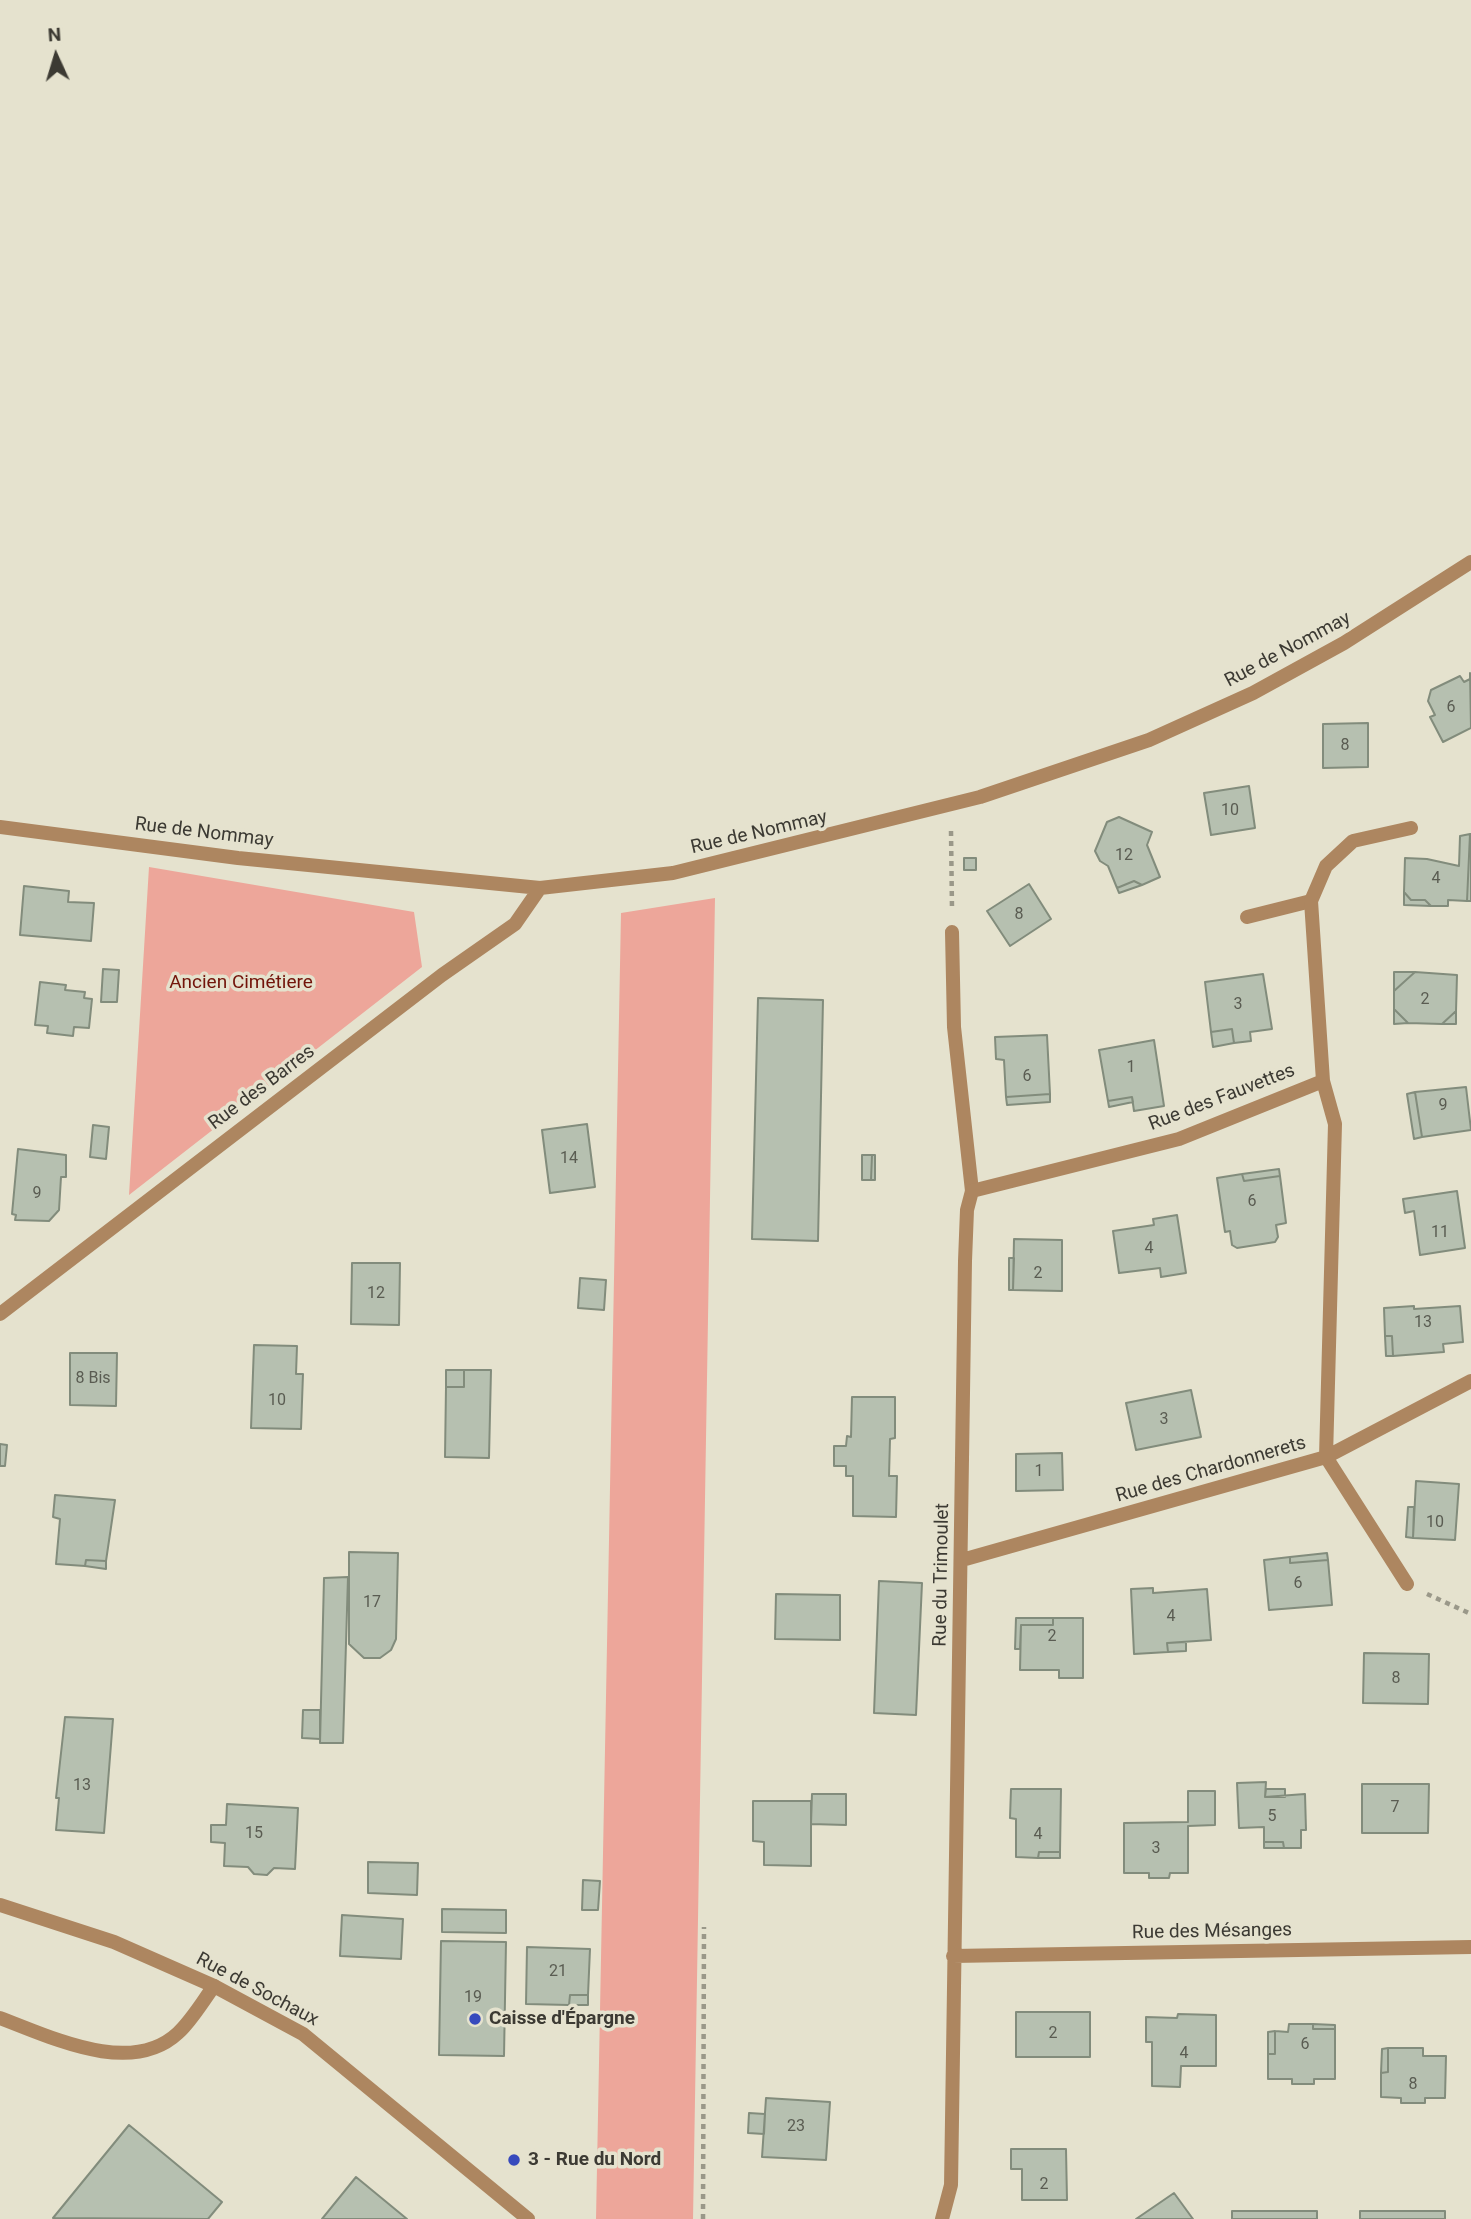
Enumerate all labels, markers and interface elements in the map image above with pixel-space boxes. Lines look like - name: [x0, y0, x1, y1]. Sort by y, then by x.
- north arrow: [21, 21, 91, 91]
- text: N: [47, 23, 62, 46]
- street label: Rue de Nommay: [1221, 607, 1355, 693]
- house number: 6: [1447, 698, 1455, 718]
- house number: 8: [1341, 736, 1349, 756]
- house number: 10: [1221, 801, 1239, 821]
- street label: Rue de Nommay: [689, 806, 829, 860]
- street label: Rue de Nommay: [133, 813, 275, 853]
- house number: 12: [1115, 846, 1133, 866]
- house number: 4: [1432, 869, 1440, 889]
- house number: 8: [1015, 905, 1023, 925]
- park label: Ancien Cimétiere: [169, 972, 313, 994]
- house number: 2: [1421, 990, 1429, 1010]
- house number: 3: [1234, 995, 1242, 1015]
- street label: Rue des Barres: [204, 1041, 320, 1135]
- house number: 1: [1127, 1058, 1135, 1078]
- street label: Rue des Fauvettes: [1146, 1060, 1298, 1136]
- house number: 6: [1023, 1067, 1031, 1087]
- house number: 9: [1439, 1096, 1447, 1116]
- house number: 14: [560, 1149, 578, 1169]
- house number: 9: [33, 1184, 41, 1204]
- house number: 6: [1248, 1192, 1256, 1212]
- house number: 11: [1431, 1223, 1449, 1243]
- house number: 4: [1145, 1239, 1153, 1259]
- house number: 2: [1034, 1264, 1042, 1284]
- house number: 12: [367, 1284, 385, 1304]
- house number: 13: [1414, 1313, 1432, 1333]
- house number: 8 Bis: [75, 1369, 111, 1389]
- house number: 10: [268, 1391, 286, 1411]
- house number: 3: [1160, 1410, 1168, 1430]
- street label: Rue des Chardonnerets: [1113, 1432, 1309, 1508]
- house number: 1: [1035, 1462, 1043, 1482]
- street label: Rue du Trimoulet: [929, 1503, 955, 1647]
- house number: 10: [1426, 1513, 1444, 1533]
- house number: 6: [1294, 1574, 1302, 1594]
- house number: 17: [363, 1593, 381, 1613]
- house number: 4: [1167, 1607, 1175, 1627]
- house number: 2: [1048, 1627, 1056, 1647]
- house number: 8: [1392, 1669, 1400, 1689]
- house number: 13: [73, 1776, 91, 1796]
- house number: 7: [1391, 1798, 1399, 1818]
- house number: 5: [1268, 1807, 1276, 1827]
- house number: 15: [245, 1824, 263, 1844]
- house number: 4: [1034, 1825, 1042, 1845]
- house number: 3: [1152, 1839, 1160, 1859]
- street label: Rue des Mésanges: [1132, 1919, 1292, 1945]
- street label: Rue de Sochaux: [192, 1948, 322, 2032]
- house number: 21: [549, 1962, 567, 1982]
- house number: 19: [464, 1988, 482, 2008]
- place label: Caisse d'Épargne: [489, 2008, 635, 2030]
- marker: Caisse d'Épargne: [467, 2011, 483, 2027]
- house number: 2: [1049, 2024, 1057, 2044]
- house number: 6: [1301, 2035, 1309, 2055]
- house number: 4: [1180, 2044, 1188, 2064]
- house number: 8: [1409, 2075, 1417, 2095]
- house number: 23: [787, 2117, 805, 2137]
- place label: 3 - Rue du Nord: [528, 2149, 661, 2171]
- marker: 3 - Rue du Nord: [506, 2152, 522, 2168]
- house number: 2: [1040, 2175, 1048, 2195]

